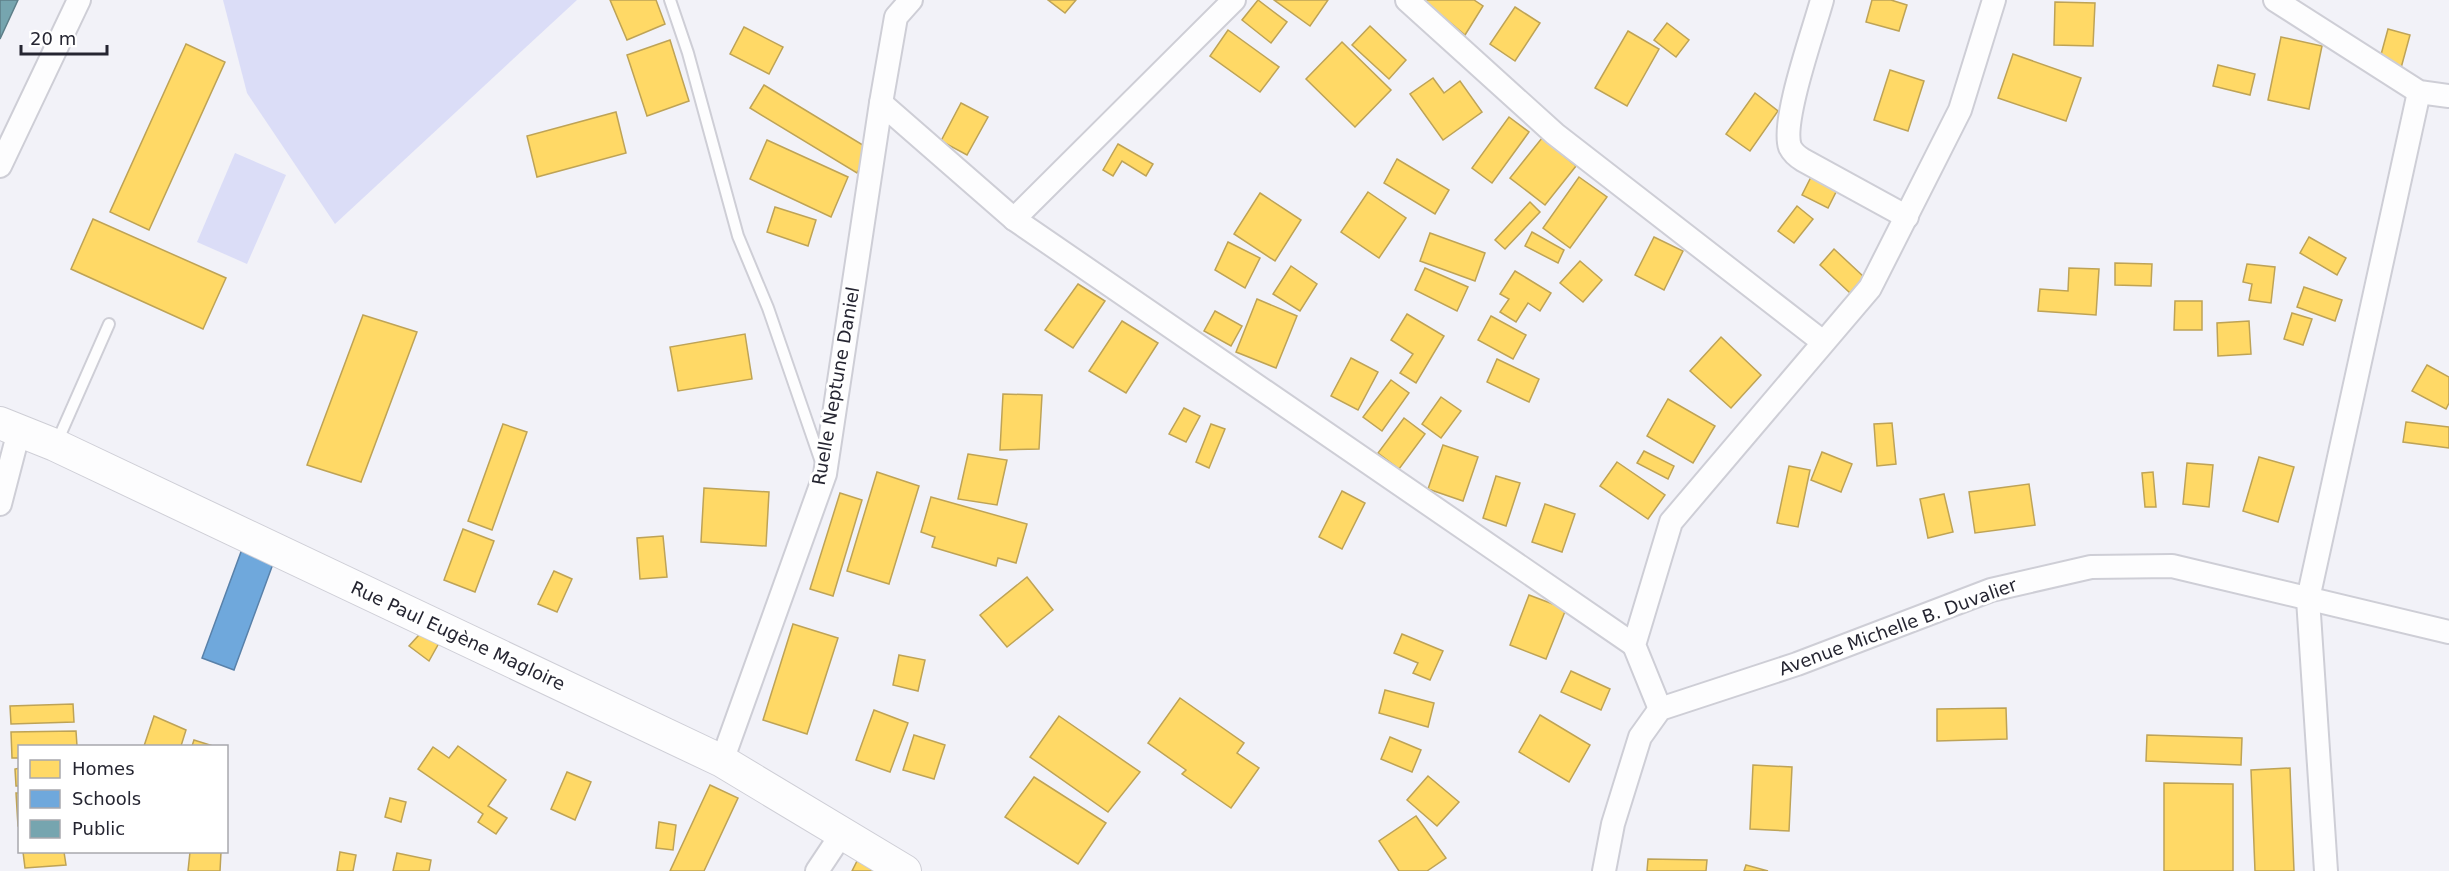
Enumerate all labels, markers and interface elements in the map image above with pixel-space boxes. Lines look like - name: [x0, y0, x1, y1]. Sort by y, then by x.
- scale bar: [21, 18, 106, 56]
- text: 20 m: [30, 28, 76, 49]
- street label: Ruelle Neptune Daniel: [808, 285, 863, 487]
- street label: Avenue Michelle B. Duvalier: [1776, 573, 2020, 679]
- street label: Rue Paul Eugène Magloire: [348, 577, 569, 694]
- legend: [18, 745, 228, 853]
- text: Homes: [72, 758, 135, 779]
- text: Schools: [72, 788, 141, 809]
- text: Public: [72, 818, 125, 839]

